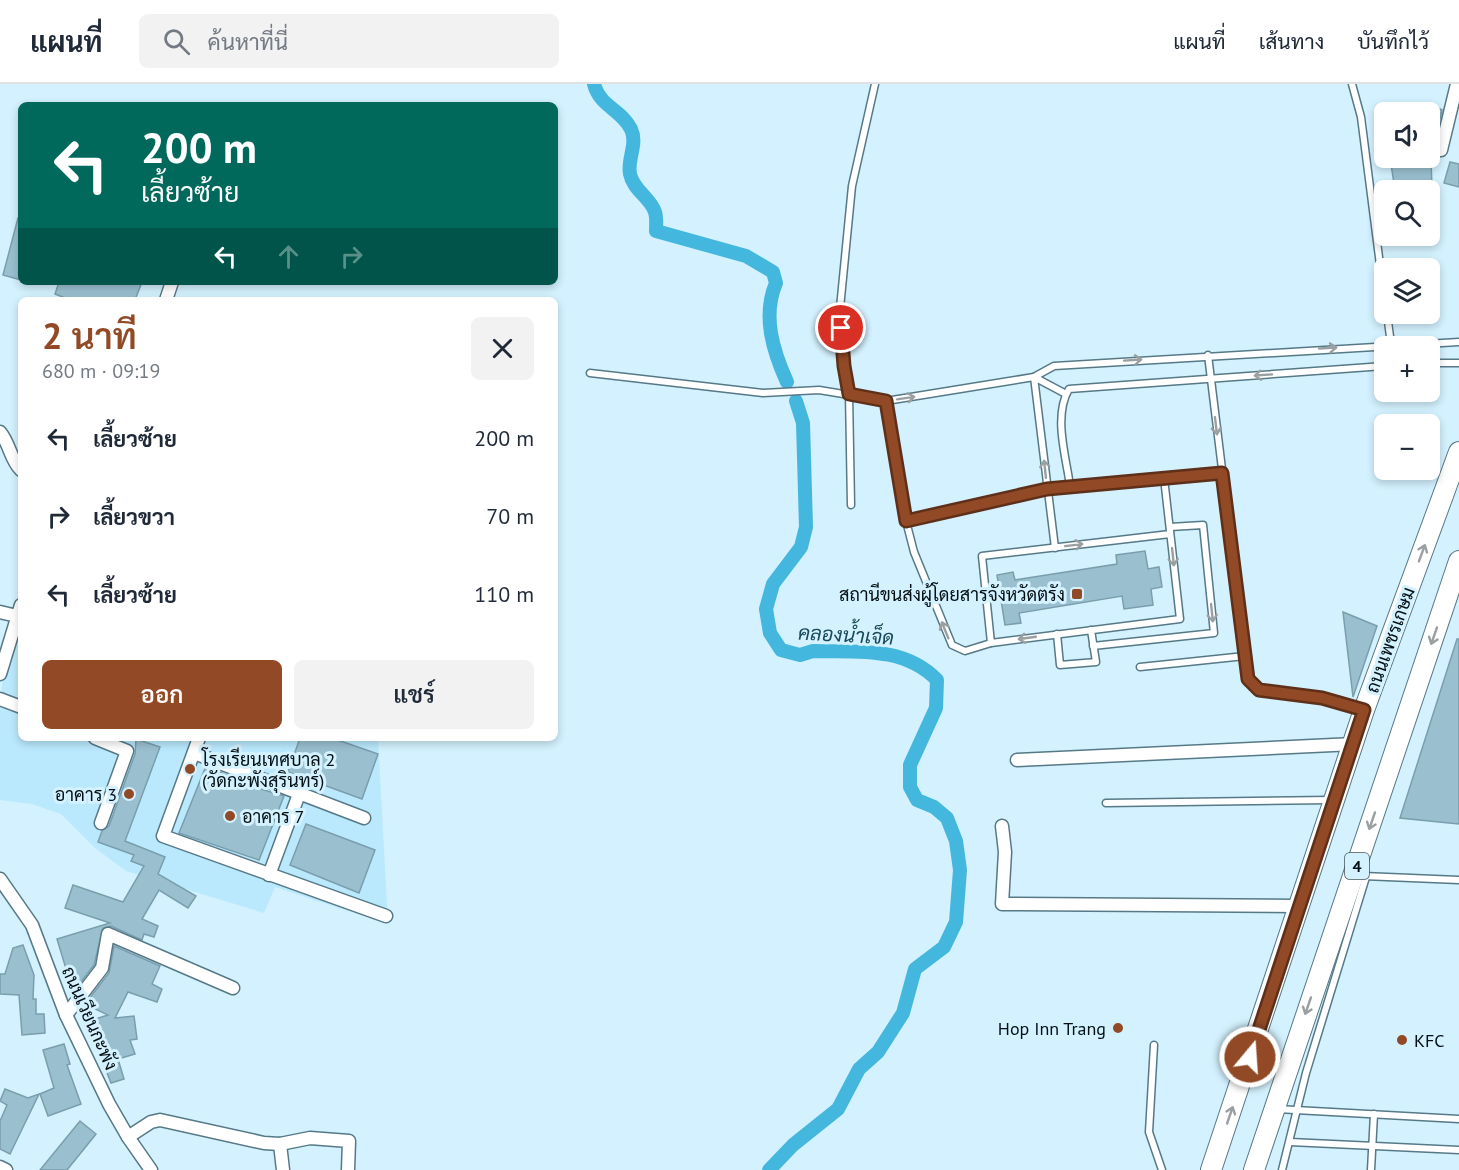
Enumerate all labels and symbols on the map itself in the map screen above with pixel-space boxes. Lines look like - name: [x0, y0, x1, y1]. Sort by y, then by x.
- pin: [815, 302, 866, 353]
- one-way arrow: [1317, 342, 1337, 353]
- one-way arrow: [1123, 354, 1143, 365]
- one-way arrow: [1254, 370, 1274, 381]
- one-way arrow: [895, 392, 915, 403]
- one-way arrow: [1211, 416, 1222, 436]
- one-way arrow: [1039, 459, 1050, 479]
- one-way arrow: [1063, 540, 1083, 551]
- one-way arrow: [1417, 544, 1428, 563]
- one-way arrow: [1168, 546, 1179, 566]
- place label: สถานีขนส่งผู้โดยสารจังหวัดตรัง: [839, 582, 1065, 608]
- street label: ถนนเพชรเกษม: [1360, 584, 1420, 696]
- marker: สถานีขนส่งผู้โดยสารจังหวัดตรัง: [1070, 587, 1084, 601]
- one-way arrow: [1206, 602, 1217, 622]
- water label: คลองน้ำเจ็ด: [797, 615, 895, 650]
- one-way arrow: [939, 621, 950, 639]
- one-way arrow: [1427, 626, 1438, 645]
- one-way arrow: [1017, 633, 1037, 644]
- place label: โรงเรียนเทศบาล 2 (วัดกะพังสุรินทร์): [201, 747, 335, 793]
- marker: โรงเรียนเทศบาล 2 (วัดกะพังสุรินทร์): [183, 762, 197, 776]
- place label: อาคาร 3: [55, 783, 117, 806]
- marker: อาคาร 3: [122, 787, 136, 801]
- place label: อาคาร 7: [242, 805, 304, 828]
- marker: อาคาร 7: [223, 809, 237, 823]
- one-way arrow: [1365, 811, 1376, 830]
- road number: 4: [1345, 853, 1369, 879]
- street label: ถนนเวียนกะพัง: [57, 962, 124, 1073]
- one-way arrow: [1302, 996, 1313, 1015]
- place label: Hop Inn Trang: [998, 1017, 1106, 1040]
- marker: Hop Inn Trang: [1111, 1021, 1125, 1035]
- position arrow: [1218, 1025, 1282, 1089]
- place label: KFC: [1414, 1029, 1445, 1052]
- marker: KFC: [1395, 1033, 1409, 1047]
- one-way arrow: [1225, 1106, 1236, 1125]

